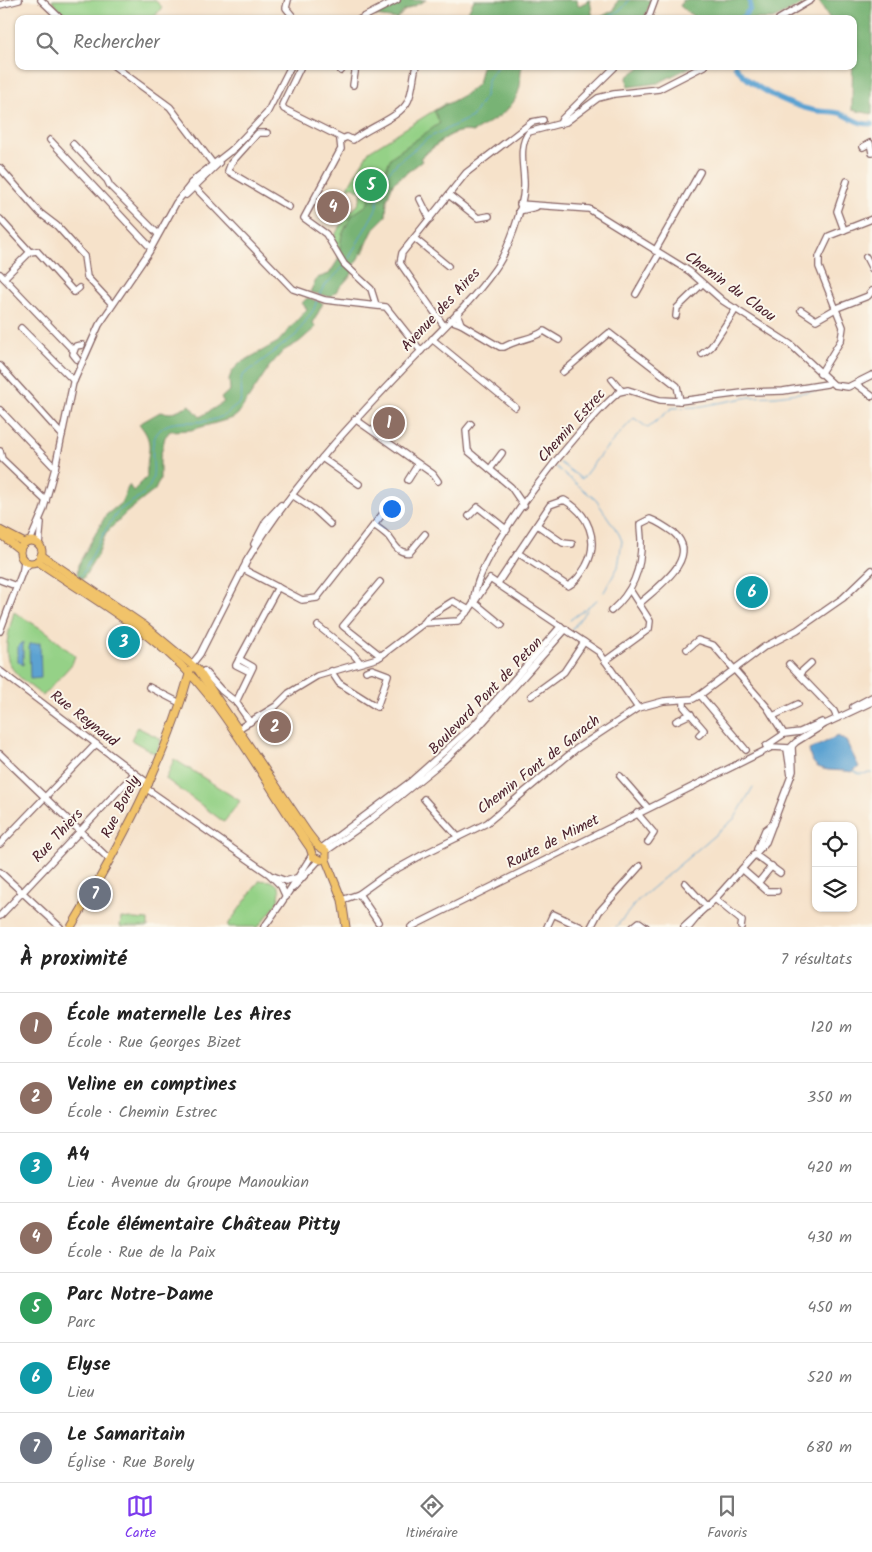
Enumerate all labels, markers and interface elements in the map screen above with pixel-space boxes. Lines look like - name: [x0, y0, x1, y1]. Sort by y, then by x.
- search box: [15, 15, 857, 70]
- text: Rechercher: [73, 28, 160, 58]
- icon: search: [33, 29, 61, 57]
- pin: 5: [355, 166, 387, 204]
- pin: 4: [317, 188, 349, 226]
- street label: Chemin du Claou: [679, 246, 781, 328]
- street label: Avenue des Aires: [396, 262, 487, 358]
- street label: Chemin Estrec: [532, 383, 612, 468]
- pin: 1: [373, 404, 405, 442]
- your location: [379, 496, 405, 522]
- pin: 6: [736, 573, 768, 611]
- pin: 3: [108, 623, 140, 661]
- street label: Boulevard Pont de Peton: [423, 631, 549, 761]
- street label: Rue Reynaud: [45, 685, 124, 754]
- pin: 2: [259, 708, 291, 746]
- street label: Chemin Font de Garach: [472, 709, 606, 821]
- street label: Rue Borely: [95, 771, 147, 843]
- street label: Rue Thiers: [27, 803, 90, 868]
- street label: Route de Mimet: [502, 808, 604, 876]
- map controls: [812, 822, 857, 912]
- button: locate: [812, 822, 857, 867]
- button: layers: [812, 867, 857, 912]
- pin: 7: [79, 875, 111, 913]
- text: À proximité: [20, 943, 127, 976]
- text: 7 résultats: [781, 947, 852, 972]
- text: École maternelle Les Aires: [67, 1000, 291, 1030]
- text: 1: [34, 1015, 38, 1040]
- text: 120 m: [811, 1015, 852, 1040]
- text: École · Rue Georges Bizet: [67, 1030, 241, 1055]
- text: Veline en comptines: [67, 1070, 237, 1100]
- text: 2: [31, 1085, 41, 1110]
- text: 350 m: [807, 1085, 852, 1110]
- text: École · Chemin Estrec: [67, 1100, 217, 1125]
- text: A4: [67, 1140, 89, 1170]
- text: 3: [32, 1155, 40, 1180]
- text: 420 m: [807, 1155, 852, 1180]
- text: Lieu · Avenue du Groupe Manoukian: [67, 1170, 309, 1195]
- text: École élémentaire Château Pitty: [67, 1210, 340, 1240]
- text: 4: [32, 1225, 40, 1250]
- text: 430 m: [807, 1225, 852, 1250]
- text: École · Rue de la Paix: [67, 1240, 215, 1265]
- text: Parc Notre-Dame: [67, 1280, 213, 1310]
- text: 5: [32, 1295, 40, 1320]
- text: 450 m: [807, 1295, 852, 1320]
- text: Parc: [67, 1310, 96, 1335]
- text: Elyse: [67, 1350, 111, 1380]
- text: 6: [32, 1365, 40, 1390]
- text: 520 m: [807, 1365, 852, 1390]
- text: Lieu: [67, 1380, 94, 1405]
- text: Le Samaritain: [67, 1420, 185, 1450]
- text: 7: [32, 1435, 40, 1460]
- text: 680 m: [806, 1435, 852, 1460]
- text: Église · Rue Borely: [67, 1450, 194, 1475]
- tab: Carte: [125, 1492, 156, 1544]
- tab: Itinéraire: [406, 1492, 458, 1544]
- tab: Favoris: [707, 1492, 747, 1544]

